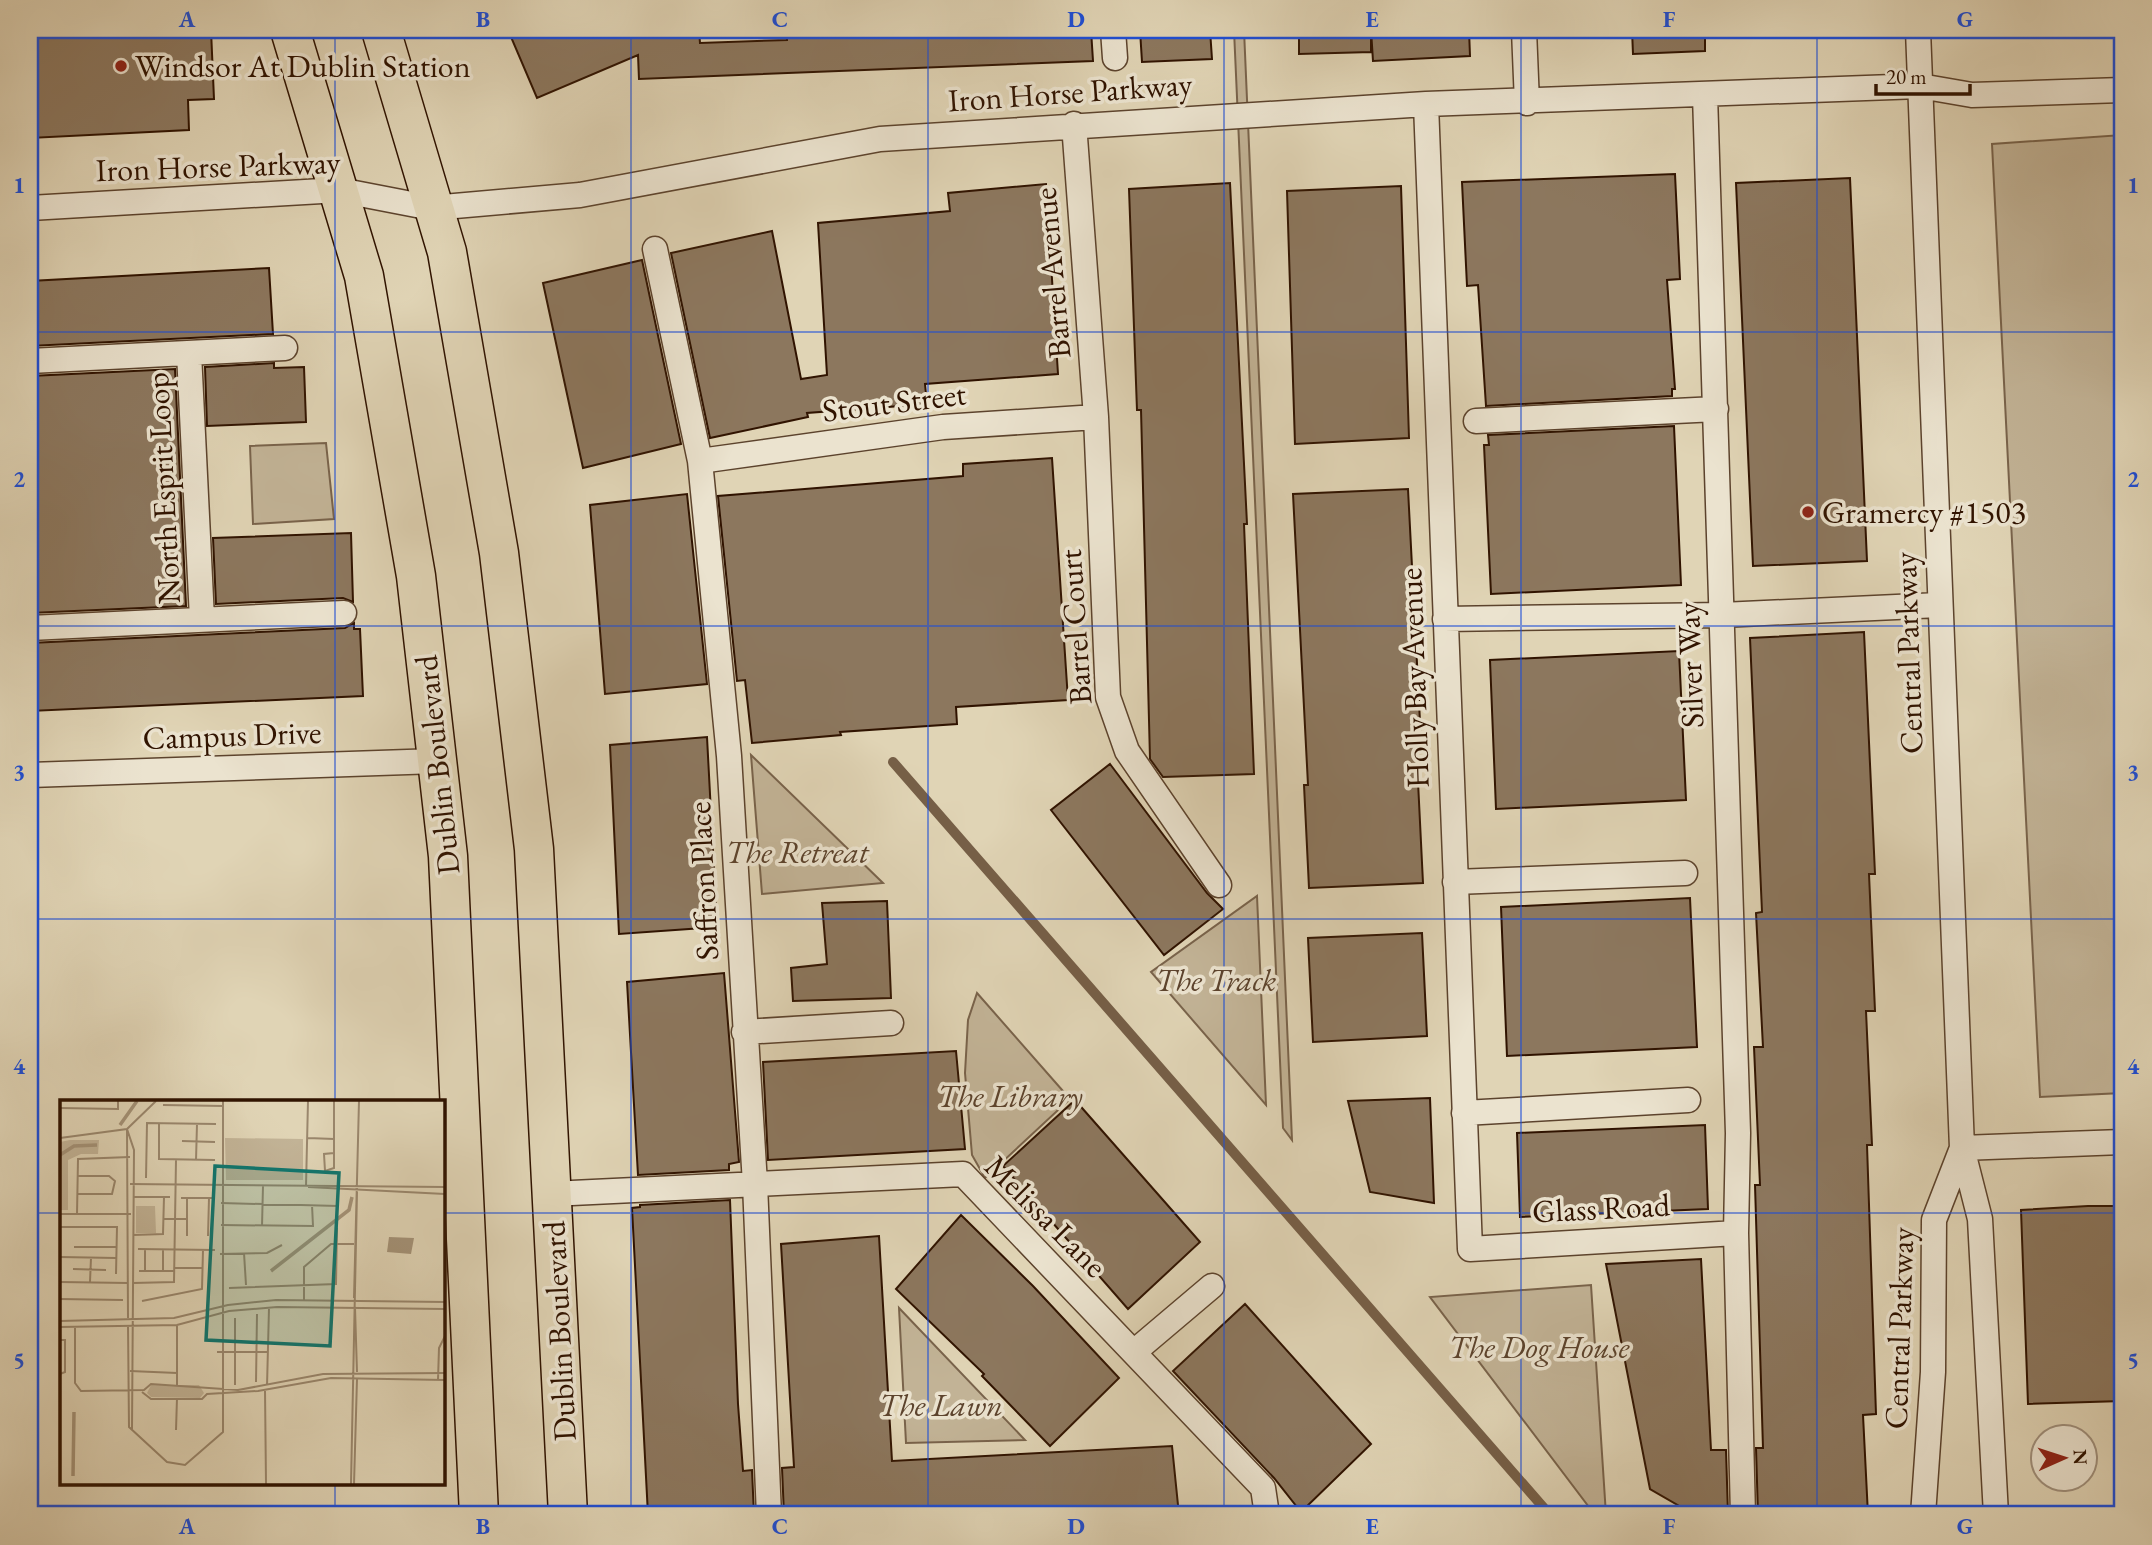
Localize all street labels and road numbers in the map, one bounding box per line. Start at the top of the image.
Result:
street label: Iron Horse Parkway [946,62,1195,121]
street label: Iron Horse Parkway [95,141,342,191]
street label: Barrel Avenue [1024,186,1080,360]
street label: North Esprit Loop [136,371,190,605]
street label: Stout Street [820,372,968,432]
street label: Barrel Court [1049,548,1101,706]
street label: Central Parkway [1883,550,1933,755]
street label: Holly Bay Avenue [1389,567,1439,789]
street label: Silver Way [1667,600,1713,729]
street label: Dublin Boulevard [404,652,469,877]
street label: Campus Drive [142,711,322,759]
street label: Saffron Place [678,801,728,961]
street label: Melissa Lane [976,1146,1116,1286]
street label: Glass Road [1531,1183,1672,1233]
street label: Dublin Boulevard [532,1219,586,1442]
street label: Central Parkway [1874,1225,1924,1430]

